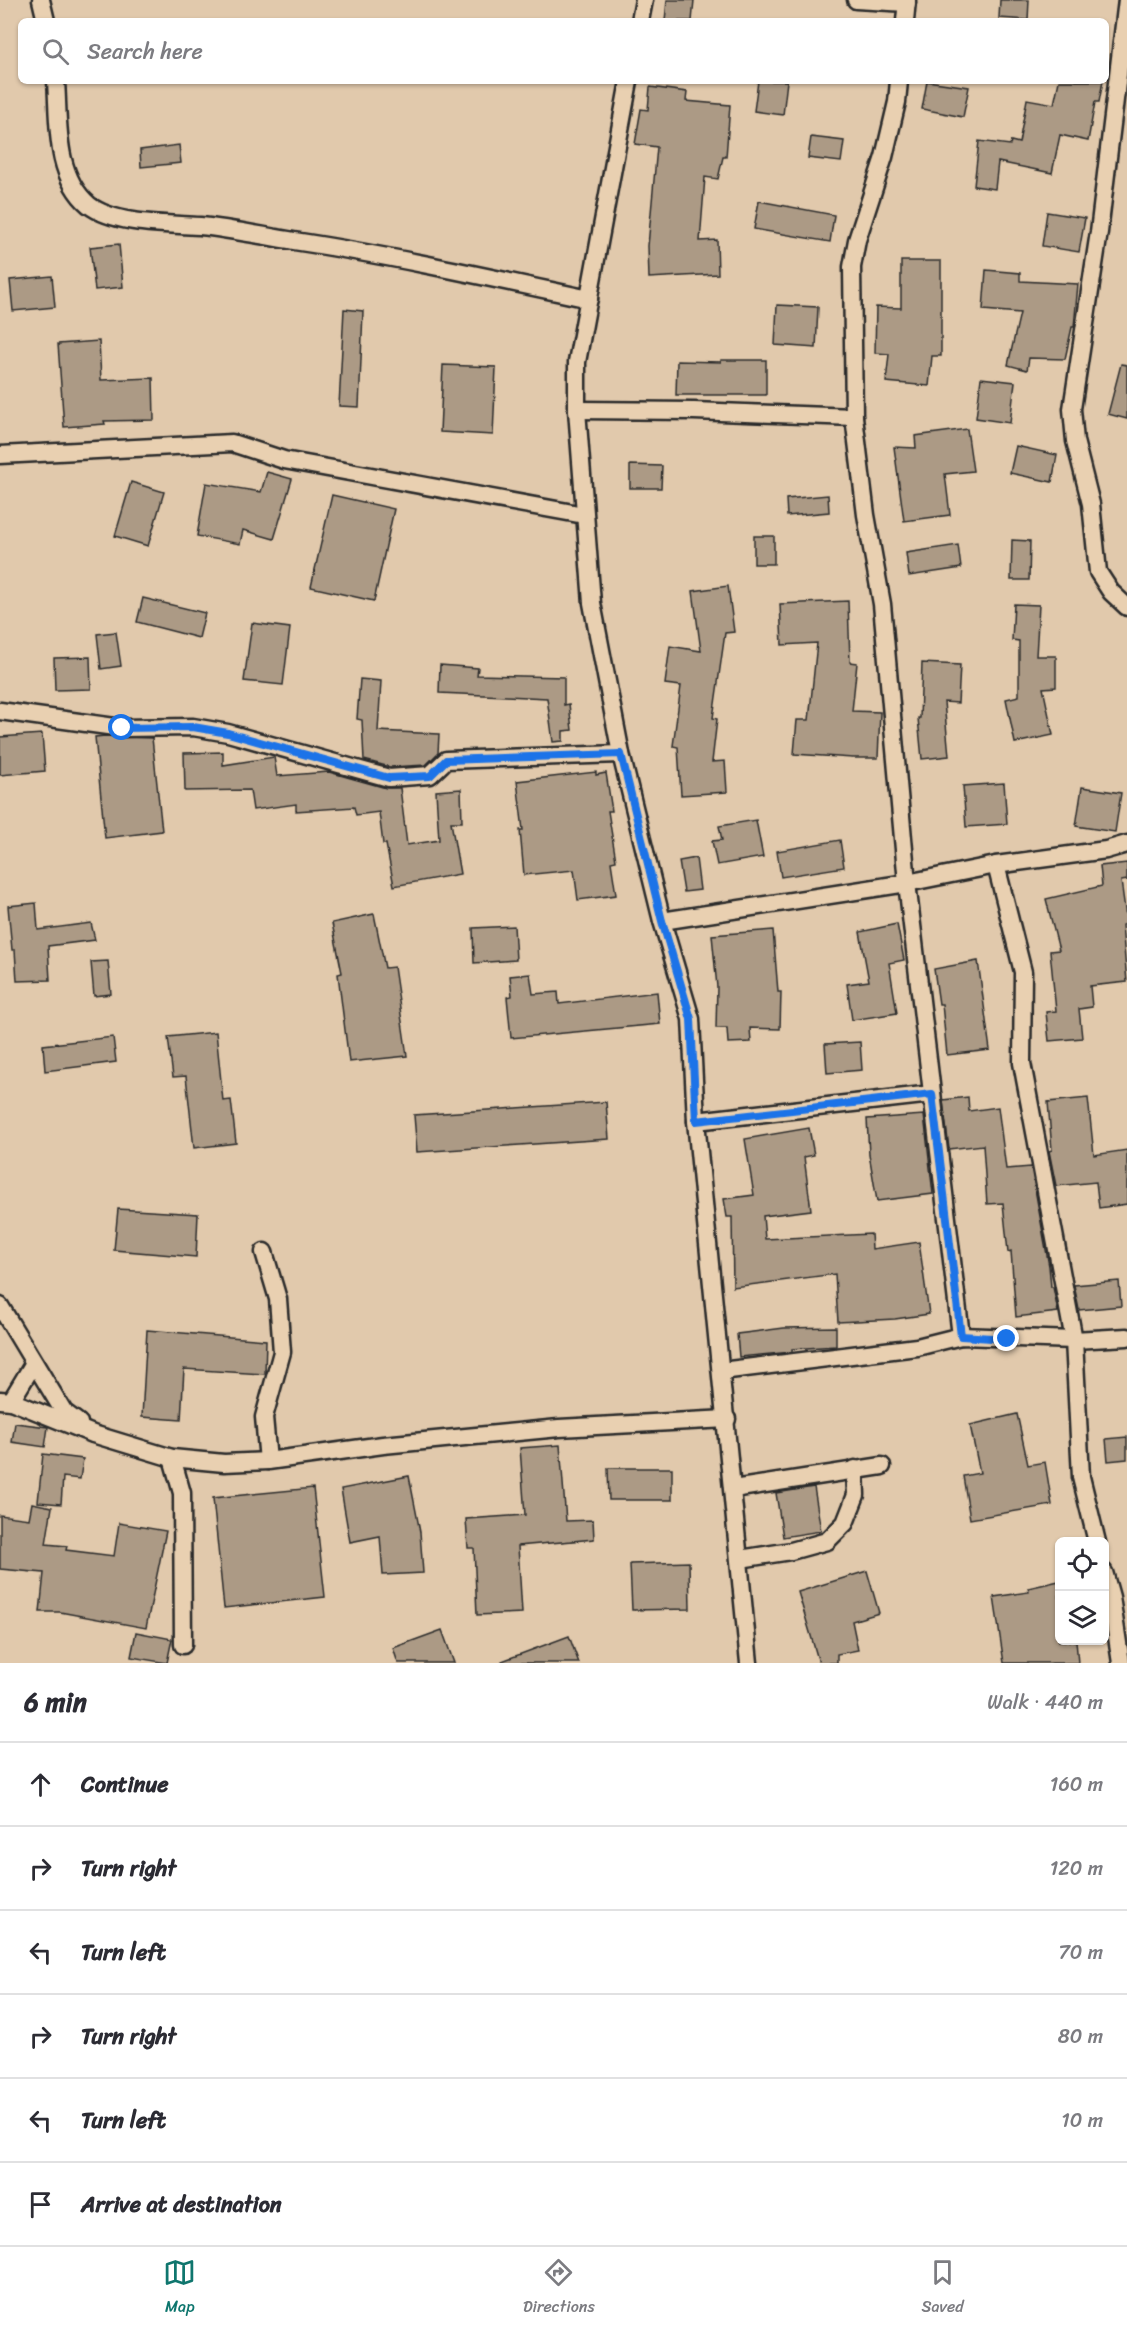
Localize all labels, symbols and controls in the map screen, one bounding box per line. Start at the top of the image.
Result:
search box [18,18,1109,84]
text: Search here [87,32,203,71]
icon: search [39,35,72,68]
route start [108,714,134,740]
route end [993,1325,1019,1351]
map controls [1055,1537,1109,1645]
button: locate [1055,1537,1109,1591]
button: layers [1055,1591,1109,1645]
text: 6 min [24,1679,87,1725]
text: Walk · 440 m [987,1685,1103,1720]
text: Continue [81,1765,169,1804]
text: 160 m [1050,1767,1103,1802]
icon: ahead [24,1768,57,1801]
text: Turn right [81,1849,176,1888]
text: 120 m [1050,1851,1103,1886]
icon: right [24,1852,57,1885]
text: Turn left [81,1933,166,1972]
text: 70 m [1058,1935,1103,1970]
icon: left [24,1936,57,1969]
text: Turn right [81,2017,176,2056]
text: 80 m [1058,2019,1103,2054]
icon: right [24,2020,57,2053]
text: Turn left [81,2101,166,2140]
text: 10 m [1061,2103,1103,2138]
icon: left [24,2104,57,2137]
text: Arrive at destination [81,2185,282,2224]
icon: arrive [24,2188,57,2221]
tab: Map [163,2256,196,2321]
tab: Directions [523,2256,595,2321]
tab: Saved [921,2256,964,2321]

